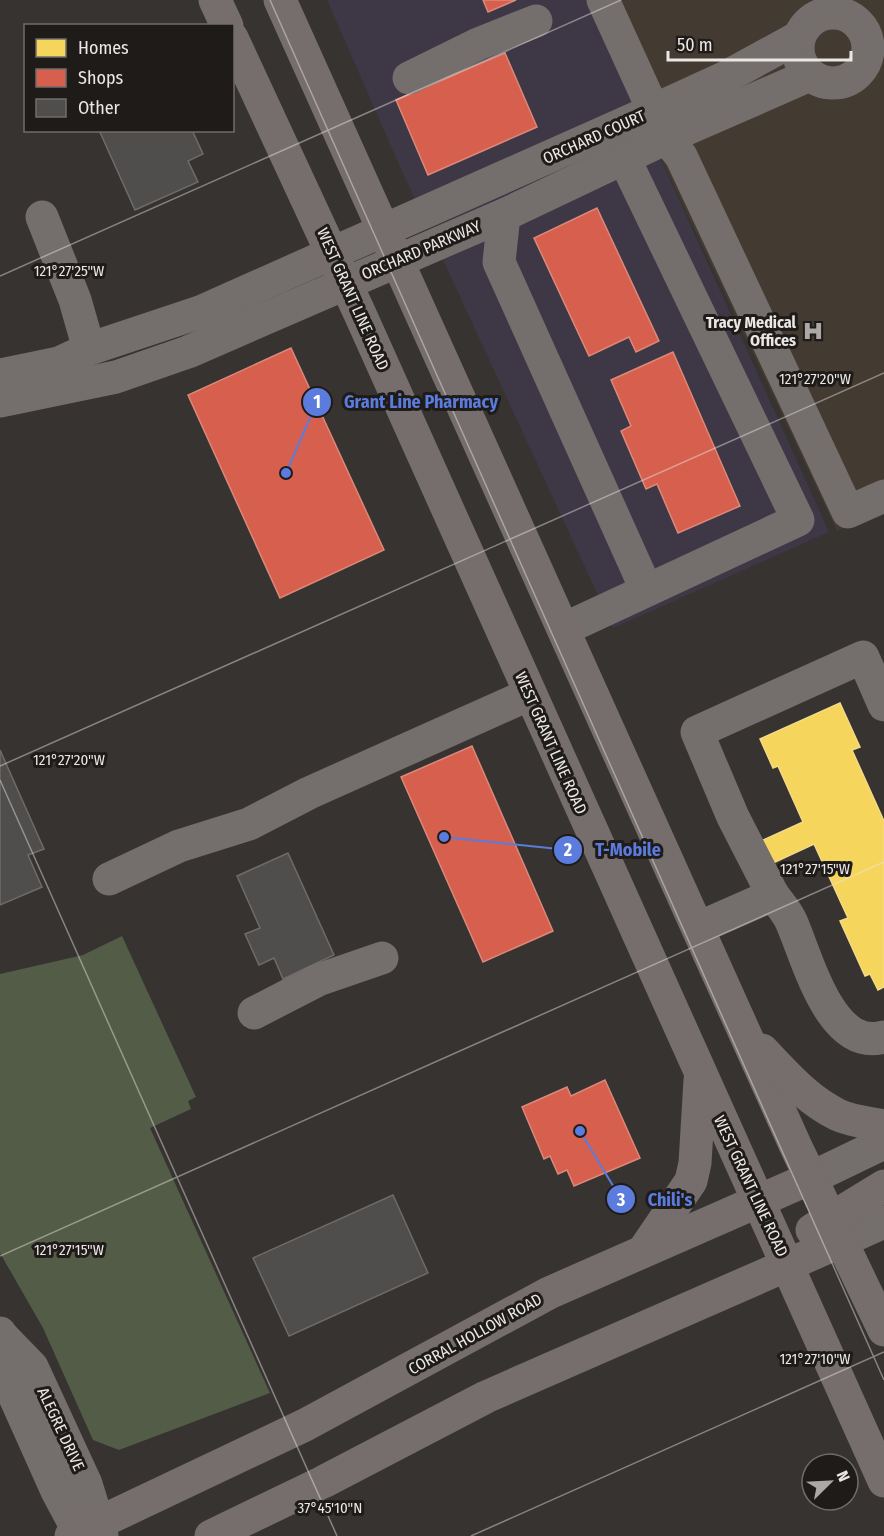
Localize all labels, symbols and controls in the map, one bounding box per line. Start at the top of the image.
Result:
legend [24,24,234,132]
scale bar [668,24,851,62]
text: 50 m [677,34,713,56]
text: Homes [78,37,129,59]
text: Shops [78,67,123,89]
text: Other [78,97,121,119]
street label: ORCHARD COURT [540,106,649,168]
street label: ORCHARD PARKWAY [359,216,483,284]
street label: WEST GRANT LINE ROAD [313,225,393,373]
text: 121°27'25"W [34,262,104,280]
place label: Tracy Medical Offices [706,313,797,350]
hospital icon: Tracy Medical Offices [801,319,825,343]
text: 121°27'20"W [779,370,851,388]
callout: Grant Line Pharmacy [302,384,510,420]
text: 1 [313,391,321,413]
text: Grant Line Pharmacy [344,391,498,413]
street label: WEST GRANT LINE ROAD [511,669,591,817]
text: 121°27'20"W [33,751,105,769]
callout: T-Mobile [553,832,673,868]
text: 2 [563,839,572,861]
text: T-Mobile [595,839,661,861]
text: 121°27'15"W [780,860,850,878]
street label: WEST GRANT LINE ROAD [710,1112,792,1260]
callout: Chili's [606,1181,705,1217]
text: 3 [616,1189,626,1211]
text: Chili's [648,1189,692,1211]
text: 121°27'15"W [34,1241,104,1259]
street label: CORRAL HOLLOW ROAD [405,1289,545,1379]
text: 121°27'10"W [779,1350,851,1368]
street label: ALEGRE DRIVE [33,1384,89,1474]
north arrow [800,1452,860,1512]
text: N [833,1468,854,1484]
text: 37°45'10"N [298,1499,362,1517]

